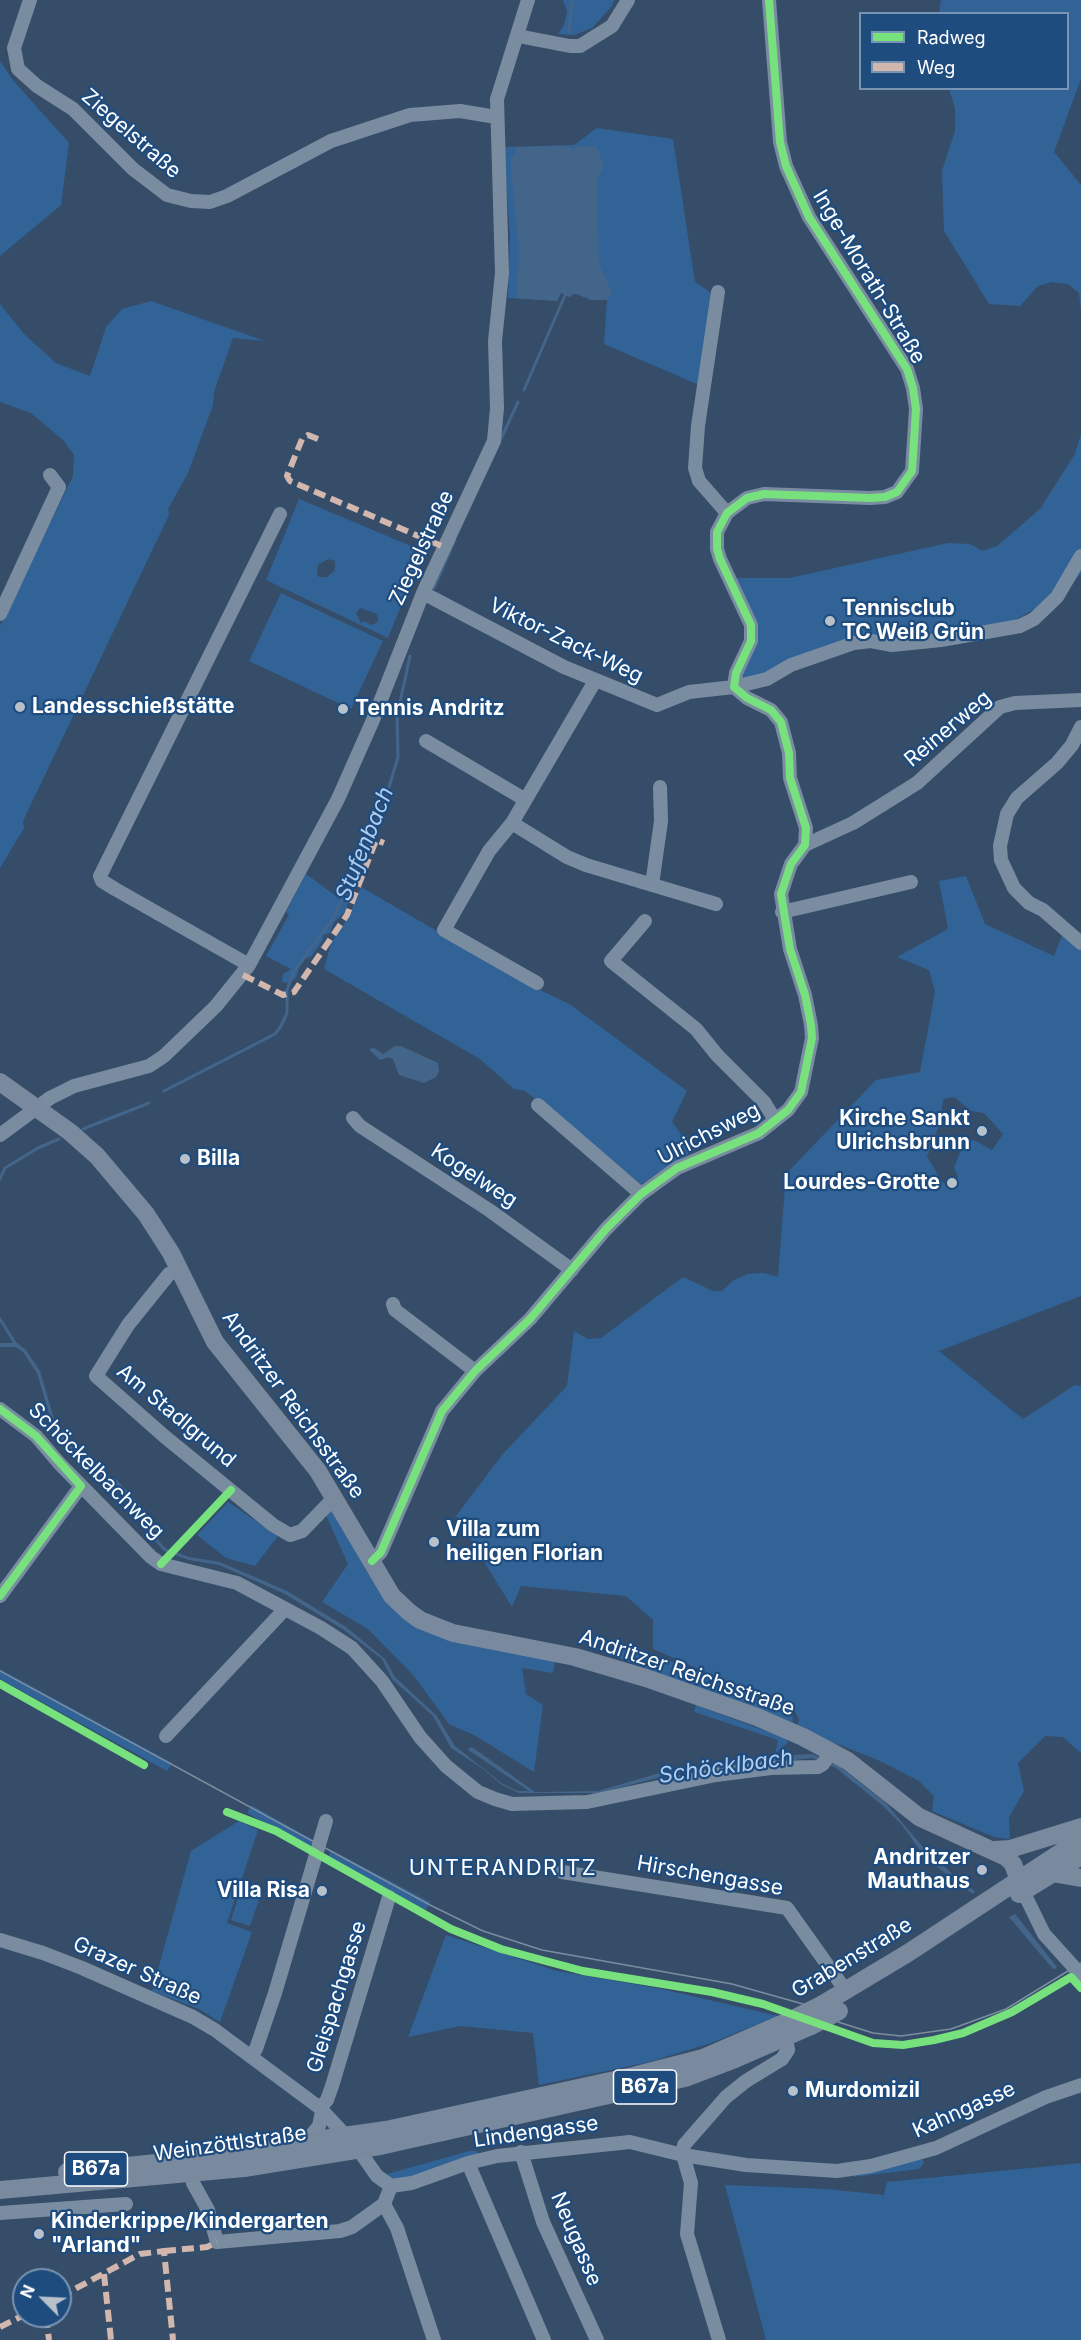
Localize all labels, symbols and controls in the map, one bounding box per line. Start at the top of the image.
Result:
legend [859,12,1069,90]
text: Radweg [917,27,986,48]
text: Weg [917,57,955,78]
street label: Ziegelstraße [76,84,186,184]
street label: Inge-Morath-Straße [807,186,931,368]
street label: Ziegelstraße [384,487,460,609]
street label: Viktor-Zack-Weg [485,593,647,689]
place label: Tennisclub TC Weiß Grün [842,596,984,646]
marker: Tennisclub TC Weiß Grün [823,614,837,628]
street label: Reinerweg [900,686,996,772]
place label: Landesschießstätte [32,694,235,720]
place label: Tennis Andritz [355,696,505,722]
marker: Landesschießstätte [13,700,27,714]
marker: Tennis Andritz [336,702,350,716]
water label: Stufenbach [330,783,400,905]
street label: Ulrichsweg [654,1097,764,1171]
place label: Kirche Sankt Ulrichsbrunn [836,1106,970,1156]
marker: Kirche Sankt Ulrichsbrunn [975,1124,989,1138]
street label: Kogelweg [426,1139,522,1213]
place label: Billa [197,1146,240,1172]
marker: Billa [178,1152,192,1166]
place label: Lourdes-Grotte [783,1170,940,1196]
marker: Lourdes-Grotte [945,1176,959,1190]
street label: Andritzer Reichsstraße [216,1306,370,1504]
street label: Am Stadlgrund [111,1359,241,1473]
street label: Schöckelbachweg [23,1398,169,1544]
place label: Villa zum heiligen Florian [446,1517,603,1567]
marker: Villa zum heiligen Florian [427,1535,441,1549]
street label: Andritzer Reichsstraße [576,1624,798,1722]
water label: Schöcklbach [657,1745,795,1789]
place label: Andritzer Mauthaus [867,1845,970,1895]
street label: Hirschengasse [635,1851,785,1901]
district label: UNTERANDRITZ [409,1855,597,1881]
marker: Andritzer Mauthaus [975,1863,989,1877]
place label: Villa Risa [217,1878,310,1904]
marker: Villa Risa [315,1884,329,1898]
street label: Grabenstraße [787,1912,917,2004]
street label: Gleispachgasse [302,1918,372,2076]
street label: Grazer Straße [69,1931,205,2011]
road number: B67a [614,2070,676,2104]
street label: Kahngasse [909,2076,1019,2144]
place label: Murdomizil [805,2078,920,2104]
marker: Murdomizil [786,2084,800,2098]
street label: Lindengasse [472,2111,600,2153]
street label: Weinzöttlstraße [152,2121,308,2167]
road number: B67a [64,2152,128,2186]
street label: Neugasse [545,2188,607,2290]
place label: Kinderkrippe/Kindergarten "Arland" [51,2209,329,2259]
marker: Kinderkrippe/Kindergarten "Arland" [32,2227,46,2241]
north arrow [12,2268,72,2328]
text: N [16,2282,39,2301]

